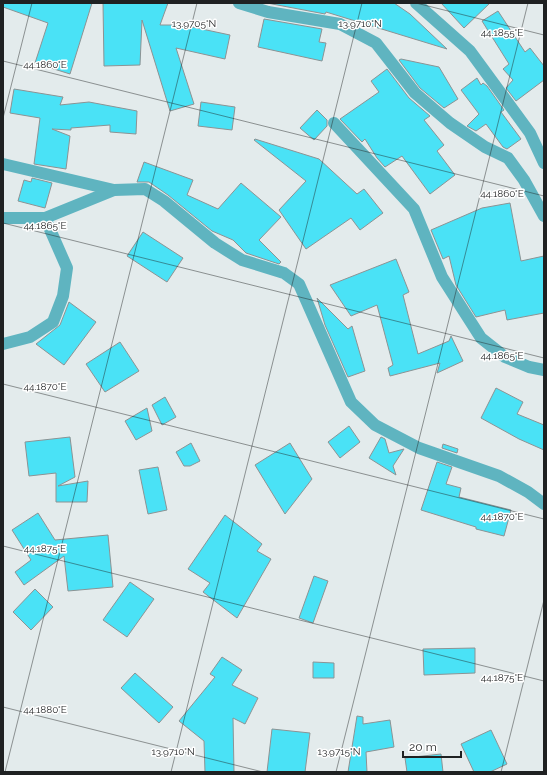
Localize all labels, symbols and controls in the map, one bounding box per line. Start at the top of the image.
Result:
text: 13.9705°N [172,18,216,29]
text: 13.9710°N [338,18,382,29]
text: 44.1855°E [481,27,523,38]
text: 44.1860°E [23,59,67,70]
text: 44.1860°E [480,188,524,199]
text: 44.1865°E [23,220,67,231]
text: 44.1865°E [480,350,524,361]
text: 44.1870°E [24,381,67,392]
text: 44.1870°E [481,511,524,522]
text: 44.1875°E [24,543,66,554]
text: 44.1875°E [481,672,523,683]
text: 44.1880°E [23,704,67,715]
scale bar [403,733,461,759]
text: 20 m [409,740,437,754]
text: 13.9710°N [151,746,195,757]
text: 13.9715°N [318,746,360,757]

